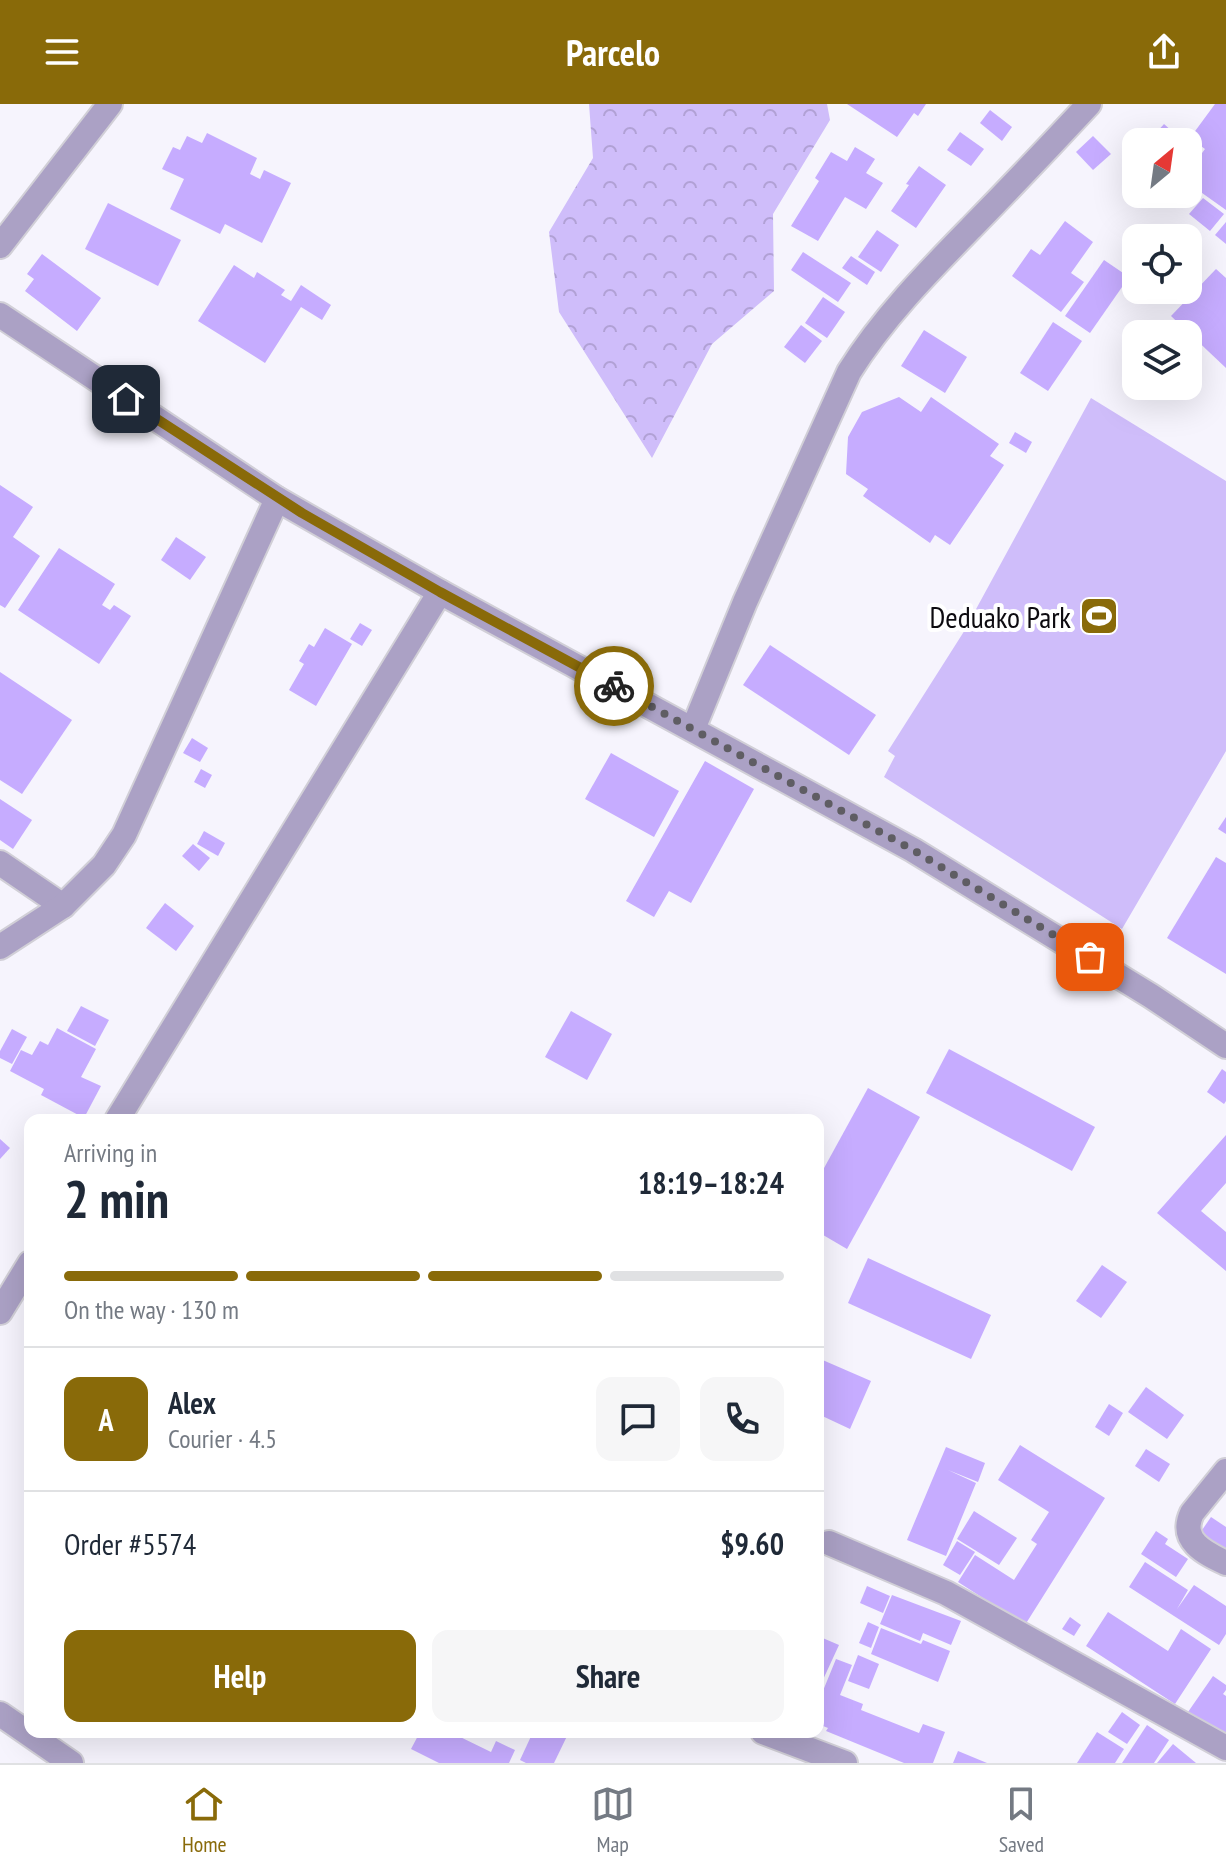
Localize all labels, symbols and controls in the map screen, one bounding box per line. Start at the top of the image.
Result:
text: Parcelo [566,29,660,76]
icon: menu [40,30,84,74]
icon: share [1142,30,1186,74]
north arrow [1122,128,1202,208]
map controls [1122,128,1202,400]
button: locate [1122,224,1202,304]
button: layers [1122,320,1202,400]
pin [92,365,160,433]
icon: home [104,377,148,421]
sports icon: Deduako Park [1078,595,1120,637]
place label: Deduako Park [930,597,1071,636]
courier [574,646,654,726]
icon: bike [592,664,636,708]
pin [1056,923,1124,991]
icon: bag [1068,935,1112,979]
text: Arriving in [64,1136,157,1169]
text: 18:19–18:24 [638,1163,784,1202]
text: 2 min [64,1165,169,1232]
text: On the way · 130 m [64,1293,239,1326]
button: chat [596,1377,680,1461]
button: phone [700,1377,784,1461]
text: Alex [168,1383,216,1422]
text: A [98,1400,114,1439]
text: Courier · 4.5 [168,1422,277,1455]
text: Order #5574 [64,1524,196,1563]
text: $9.60 [720,1524,784,1563]
button: Help [64,1630,416,1722]
button: Share [432,1630,784,1722]
tab: Home [182,1782,227,1858]
tab: Map [591,1782,635,1858]
tab: Saved [999,1782,1044,1858]

